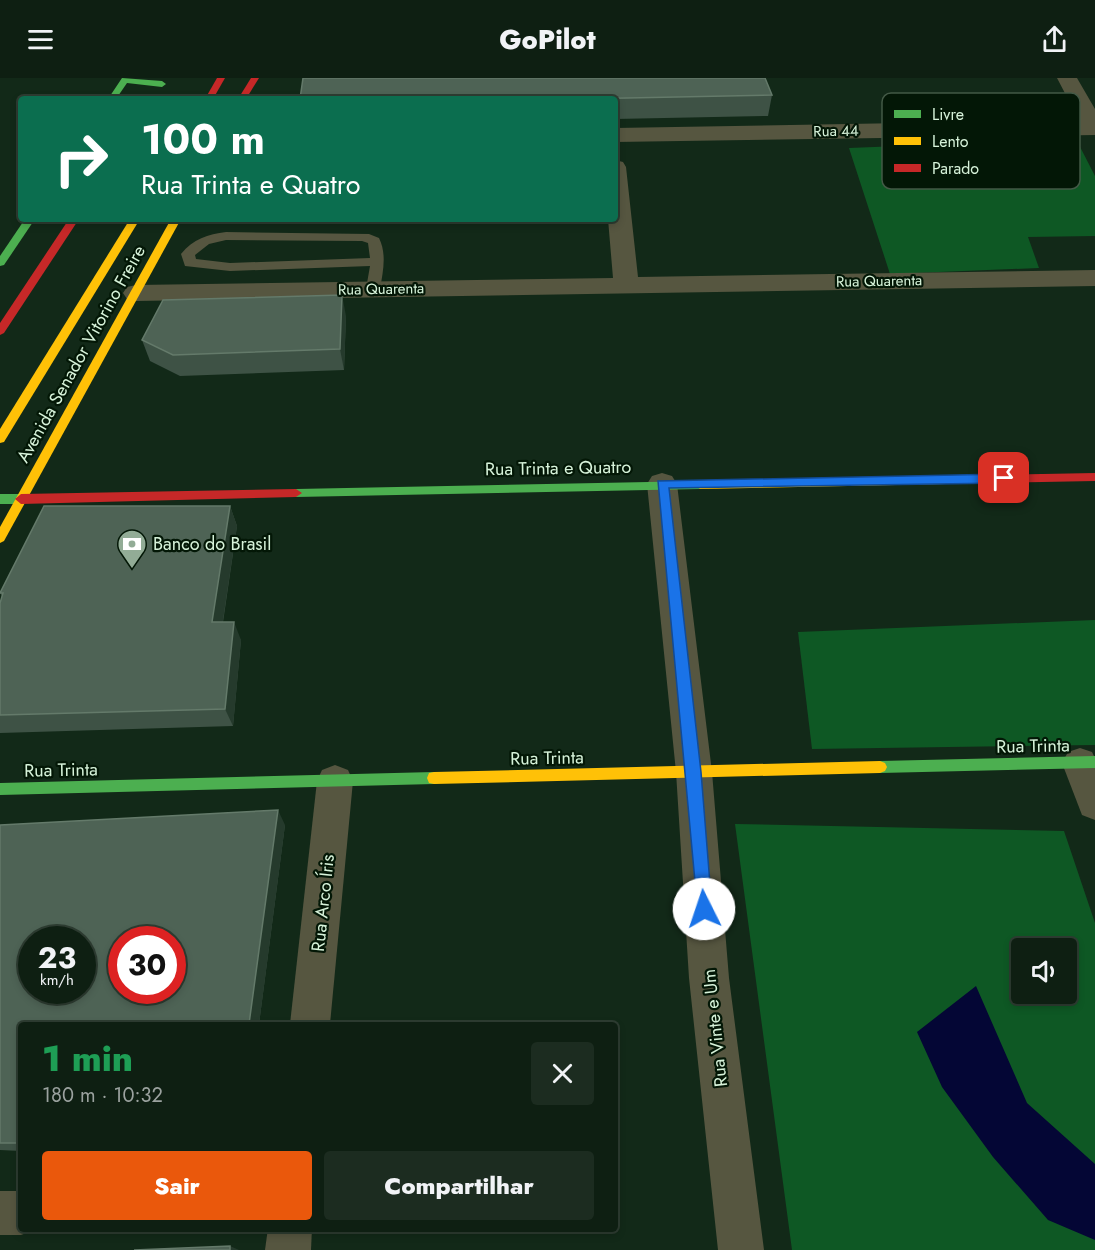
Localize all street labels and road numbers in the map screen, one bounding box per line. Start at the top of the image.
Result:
street label: Rua 44 [813,120,859,142]
street label: Avenida Senador Vitorino Freire [10,240,152,468]
street label: Rua Quarenta [836,269,922,293]
street label: Rua Quarenta [338,277,424,301]
street label: Rua Trinta e Quatro [485,454,632,482]
street label: Rua Trinta [996,732,1070,760]
street label: Rua Trinta [510,744,584,772]
street label: Rua Trinta [24,756,98,784]
street label: Rua Arco Íris [305,853,341,953]
street label: Rua Vinte e Um [696,968,734,1088]

